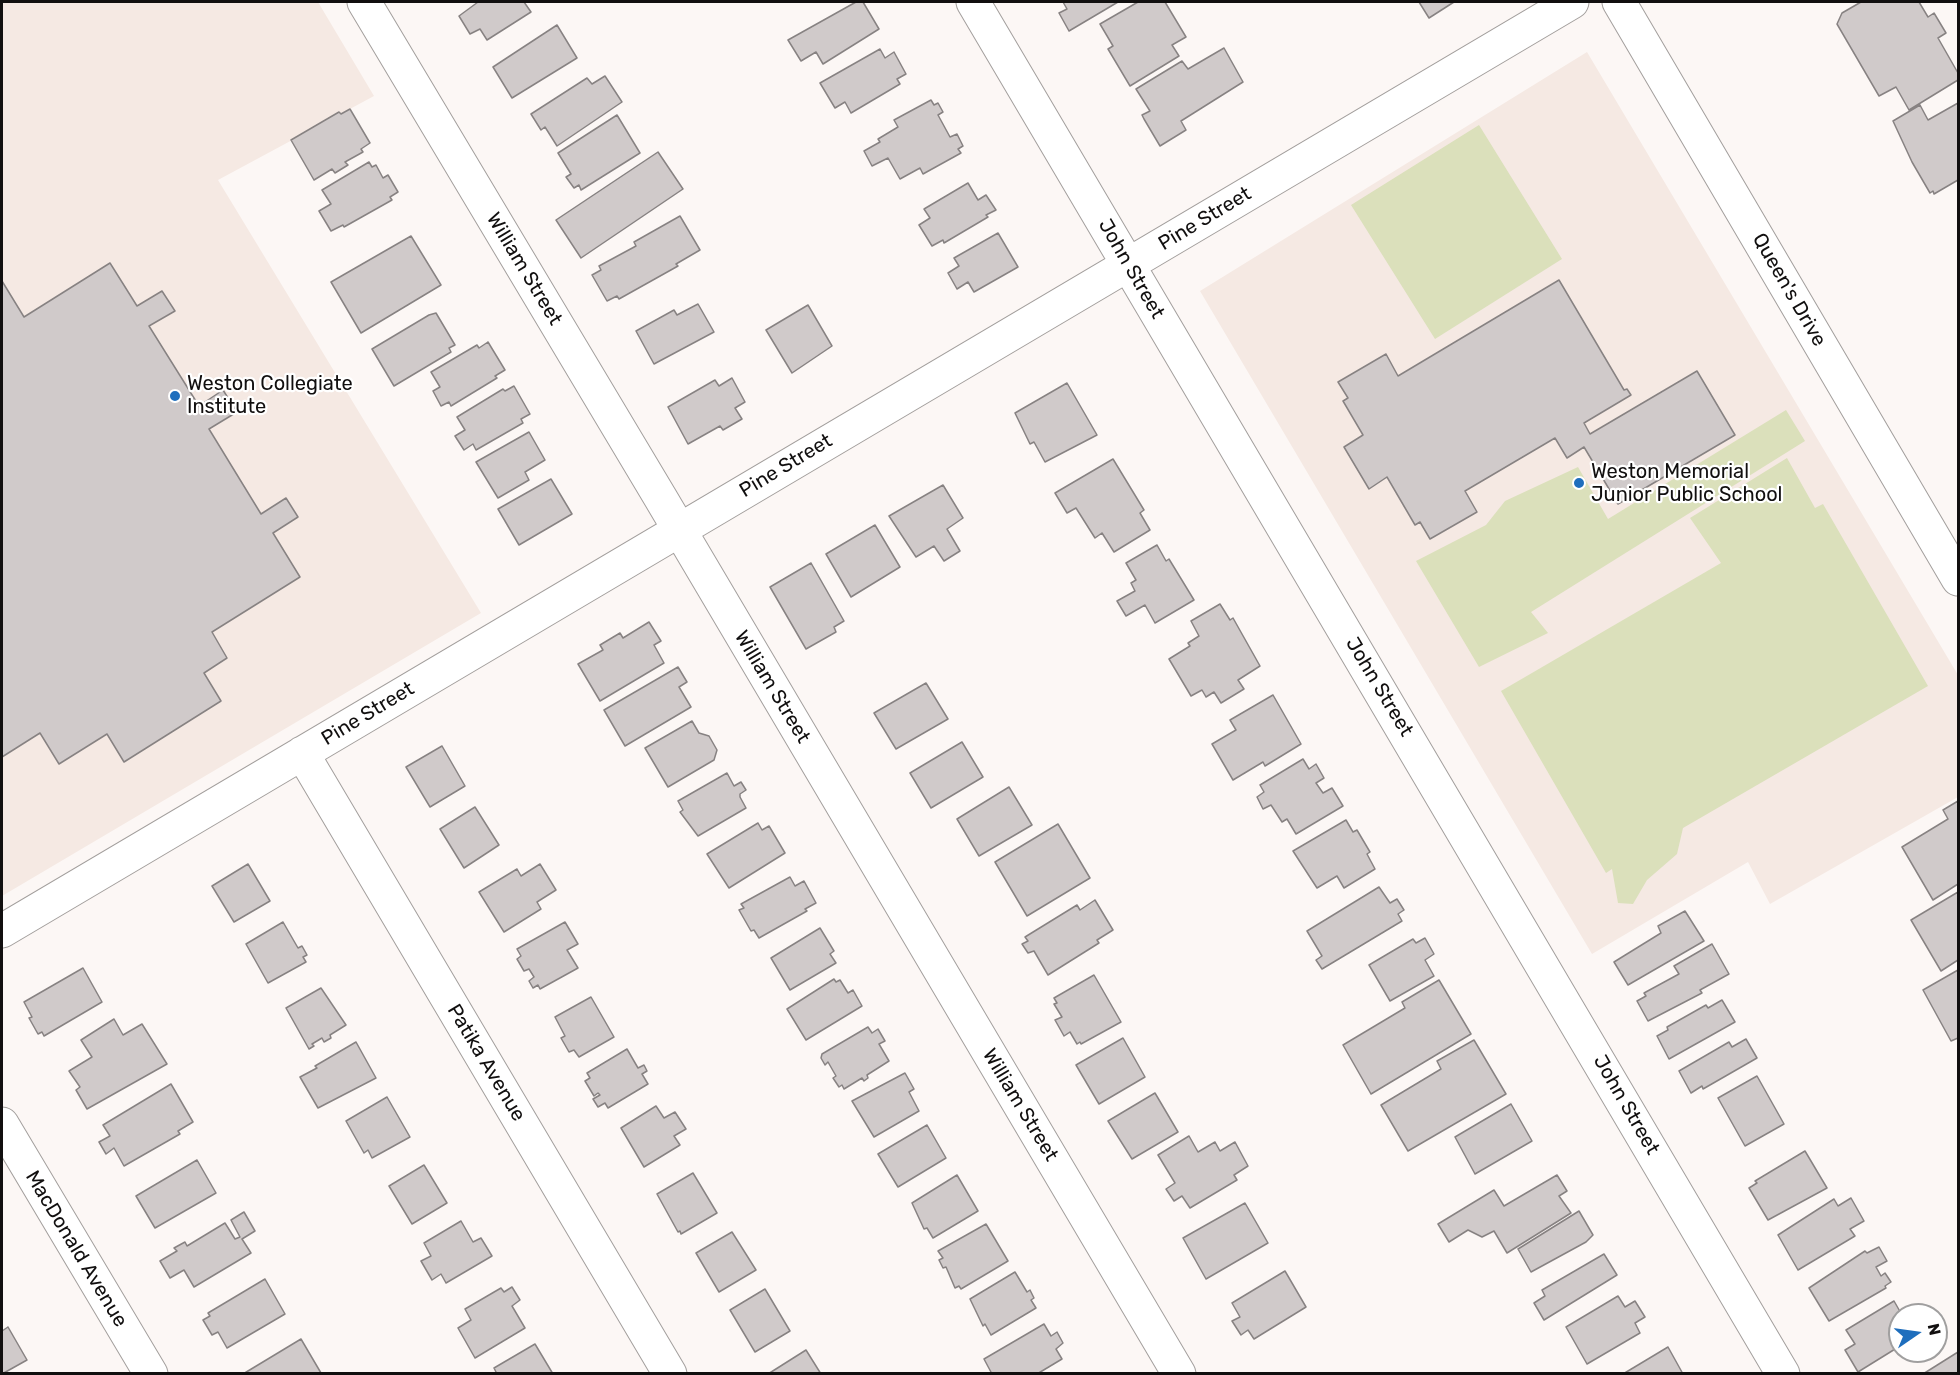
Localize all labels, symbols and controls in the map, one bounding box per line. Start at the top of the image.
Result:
street label: Pine Street [1154,182,1256,256]
street label: William Street [481,208,567,330]
street label: John Street [1093,215,1169,323]
street label: Queen's Drive [1747,229,1831,351]
place label: Weston Collegiate Institute [187,372,353,419]
marker: Weston Collegiate Institute [168,389,182,403]
street label: Pine Street [735,429,837,503]
place label: Weston Memorial Junior Public School [1591,460,1782,507]
marker: Weston Memorial Junior Public School [1572,476,1586,490]
street label: William Street [729,626,815,748]
street label: John Street [1340,633,1418,741]
street label: Pine Street [317,677,419,751]
street label: Patika Avenue [442,1000,530,1126]
street label: William Street [977,1044,1063,1166]
street label: John Street [1588,1051,1664,1159]
street label: MacDonald Avenue [20,1166,132,1332]
north arrow [1888,1303,1948,1363]
text: N [1924,1322,1945,1337]

